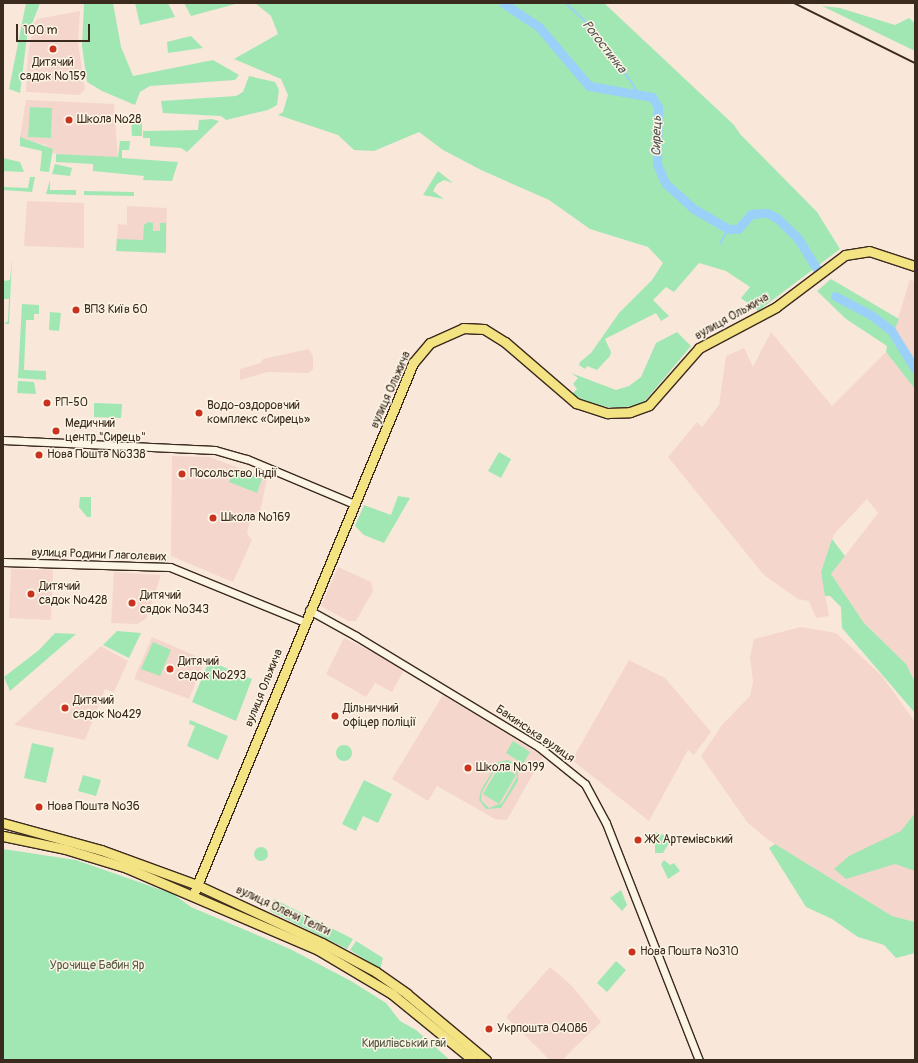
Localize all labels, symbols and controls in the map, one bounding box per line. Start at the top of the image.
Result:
scale bar [18,16,92,42]
water label: Рогостинка [579,17,629,77]
text: 100 m [23,23,57,38]
marker: Дитячий садок №159 [48,44,58,54]
place label: Дитячий садок №159 [20,56,86,84]
place label: Школа №28 [77,113,141,127]
marker: Школа №28 [64,115,74,125]
water label: Сирець [649,116,665,156]
street label: вулиця Ольжича [692,291,772,343]
place label: ВПЗ Київ 60 [84,303,148,317]
marker: ВПЗ Київ 60 [71,305,81,315]
street label: вулиця Ольжича [368,349,414,431]
place label: РП-50 [55,396,88,410]
marker: РП-50 [42,398,52,408]
place label: Водо-оздоровчий комплекс «Сирець» [207,399,310,427]
marker: Водо-оздоровчий комплекс «Сирець» [194,408,204,418]
place label: Медичний центр "Сирець" [65,417,146,445]
marker: Медичний центр "Сирець" [50,425,62,437]
place label: Нова Пошта №338 [47,448,145,462]
marker: Нова Пошта №338 [34,450,44,460]
place label: Посольство Індії [190,467,278,481]
marker: Посольство Індії [177,469,187,479]
place label: Школа №169 [221,511,290,525]
marker: Школа №169 [208,513,218,523]
street label: вулиця Родини Глаголєвих [31,545,167,565]
place label: Дитячий садок №428 [39,580,107,608]
marker: Дитячий садок №428 [26,589,36,599]
place label: Дитячий садок №343 [140,589,209,617]
marker: Дитячий садок №343 [127,598,137,608]
street label: вулиця Ольжича [242,647,286,729]
place label: Дитячий садок №293 [178,655,246,683]
marker: Дитячий садок №293 [165,664,175,674]
place label: Дитячий садок №429 [73,694,142,722]
place label: Дільничний офіцер поліції [343,702,416,730]
street label: Бакинська вулиця [493,702,577,766]
marker: Дитячий садок №429 [60,703,70,713]
marker: Дільничний офіцер поліції [330,711,340,721]
place label: Школа №199 [476,761,545,775]
marker: Школа №199 [463,763,473,773]
place label: Нова Пошта №36 [47,800,140,814]
marker: Нова Пошта №36 [34,802,44,812]
place label: ЖК Артемівський [646,833,733,847]
marker: ЖК Артемівський [633,835,643,845]
street label: вулиця Олени Теліги [233,883,333,939]
place label: Нова Пошта №310 [640,945,739,959]
marker: Нова Пошта №310 [627,947,637,957]
park label: Урочище Бабин Яр [50,959,144,973]
place label: Укрпошта 04086 [497,1022,588,1036]
marker: Укрпошта 04086 [484,1024,494,1034]
park label: Кирилівський гай [362,1037,446,1051]

